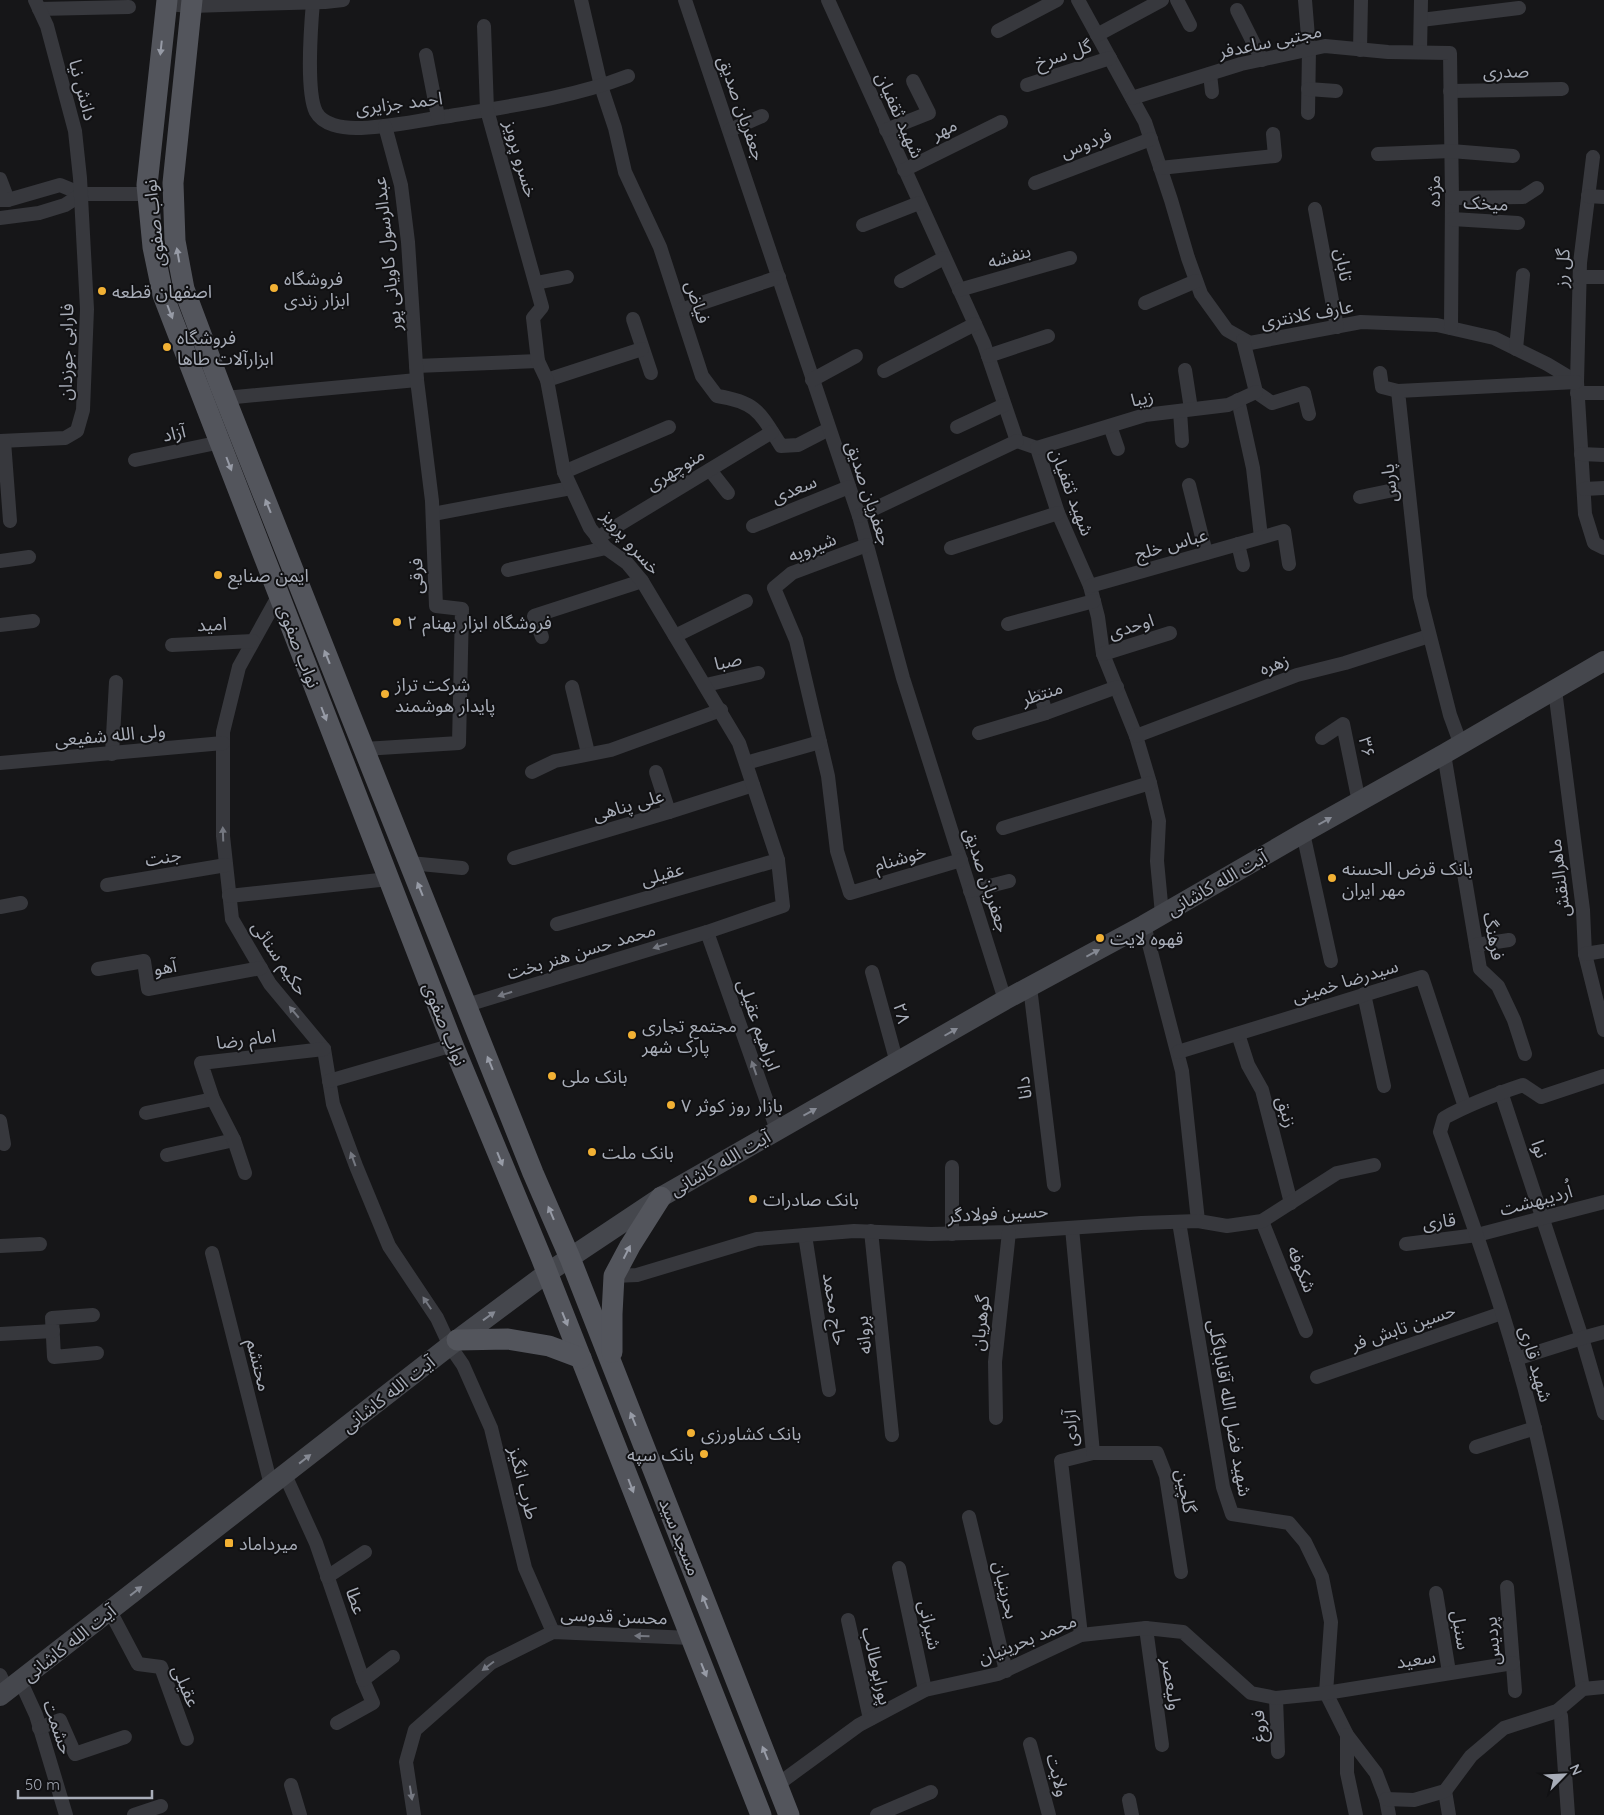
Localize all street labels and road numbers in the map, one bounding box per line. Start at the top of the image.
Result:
street label: مجتبی ساعدفر [1215,19,1324,63]
street label: گل سرخ [1032,34,1095,76]
street label: جعفریان صدیق [713,53,771,163]
street label: دانش نیا [64,57,102,123]
street label: صدری [1483,59,1529,83]
street label: شهید ثقفیان [871,68,929,162]
street label: احمد جزایری [354,86,444,120]
street label: مهر [927,113,961,145]
street label: خسرو پرویز [499,117,543,200]
street label: فردوس [1057,123,1115,163]
street label: مژده [1422,175,1445,207]
street label: عبدالرسول کاویانی پور [367,176,407,333]
street label: نواب صفوی [138,178,170,268]
street label: میخک [1463,190,1509,216]
street label: بنفشه [985,239,1033,273]
street label: تابان [1330,247,1358,283]
street label: گل رز [1549,247,1575,289]
street label: فیاض [680,278,716,326]
street label: عارف کلانتری [1259,295,1355,333]
street label: فارابی جوزدان [54,303,78,401]
street label: زیبا [1128,384,1156,412]
street label: آزاد [160,419,188,447]
street label: جعفریان صدیق [841,438,897,548]
street label: منوچهری [641,442,709,496]
street label: شهید ثقفیان [1045,445,1099,539]
street label: پارس [1376,463,1403,503]
street label: سعدی [768,470,820,508]
street label: خسرو پرویز [596,504,666,579]
street label: عباس خلج [1132,523,1211,567]
street label: شیرویه [784,527,840,567]
street label: فرقی [404,558,428,594]
street label: نواب صفوی [273,601,325,691]
street label: اوحدی [1106,608,1156,644]
street label: امید [196,612,228,636]
street label: صبا [712,647,744,675]
street label: زهره [1256,648,1292,680]
street label: منتظر [1017,676,1066,711]
street label: ولی الله شفیعی [54,719,166,751]
street label: ۳۶ [1354,735,1380,759]
street label: علی پناهی [590,784,666,826]
street label: جعفریان صدیق [959,825,1015,935]
street label: ماهرالنقش [1543,838,1575,918]
street label: خوشنام [871,840,930,879]
street label: جنت [143,843,183,871]
street label: آیت الله کاشانی [1163,845,1272,921]
street label: عقیلی [638,857,686,891]
street label: فرهنگ [1478,910,1510,962]
street label: حکیم سنائی [245,916,313,1001]
street label: محمد حسن هنر بخت [504,917,658,985]
street label: آهو [152,954,179,980]
street label: سیدرضا خمینی [1289,954,1401,1008]
street label: ابراهیم عقیلی [731,976,785,1075]
street label: نواب صفوی [418,979,472,1069]
street label: ۲۸ [888,1000,916,1026]
street label: امام رضا [215,1024,278,1057]
street label: دانا [1011,1075,1037,1101]
street label: زنبق [1272,1094,1302,1130]
street label: آیت الله کاشانی [666,1125,775,1201]
street label: نوا [1526,1137,1554,1161]
street label: اُردیبهشت [1497,1178,1575,1221]
street label: حسین فولادگر [946,1199,1049,1227]
street label: قاری [1421,1208,1457,1234]
street label: شکوفه [1282,1242,1322,1296]
street label: حاج محمد [816,1271,852,1347]
street label: گوهریان [966,1293,994,1352]
street label: حسین تابش فر [1347,1298,1458,1356]
street label: پروانه [850,1315,877,1355]
street label: شهید فضل الله آقاباباگلی [1203,1318,1257,1498]
street label: شهید قاری [1514,1323,1558,1405]
street label: محتشم [239,1336,277,1394]
street label: آیت الله کاشانی [337,1350,440,1438]
street label: آزادی [1058,1408,1082,1447]
street label: طرب انگیز [504,1443,544,1522]
street label: گلچین [1170,1467,1202,1515]
street label: مسجد سید [654,1495,706,1579]
street label: بحرینیان [988,1559,1024,1621]
street label: عطا [341,1584,371,1618]
street label: شیرانی [914,1598,946,1652]
street label: آیت الله کاشانی [18,1599,121,1687]
street label: محسن قدوسی [560,1603,668,1629]
street label: محمد بحرینیان [974,1609,1080,1669]
street label: سنبل [1447,1609,1475,1651]
street label: پردیس [1478,1616,1506,1666]
street label: پورابوطالب [857,1625,897,1707]
street label: سعید [1395,1645,1437,1673]
street label: ولیعصر [1157,1655,1187,1712]
street label: عقیلی [167,1662,205,1710]
street label: حشمت [38,1697,78,1757]
street label: فروغ [1246,1709,1273,1743]
street label: ولایت [1041,1751,1075,1799]

